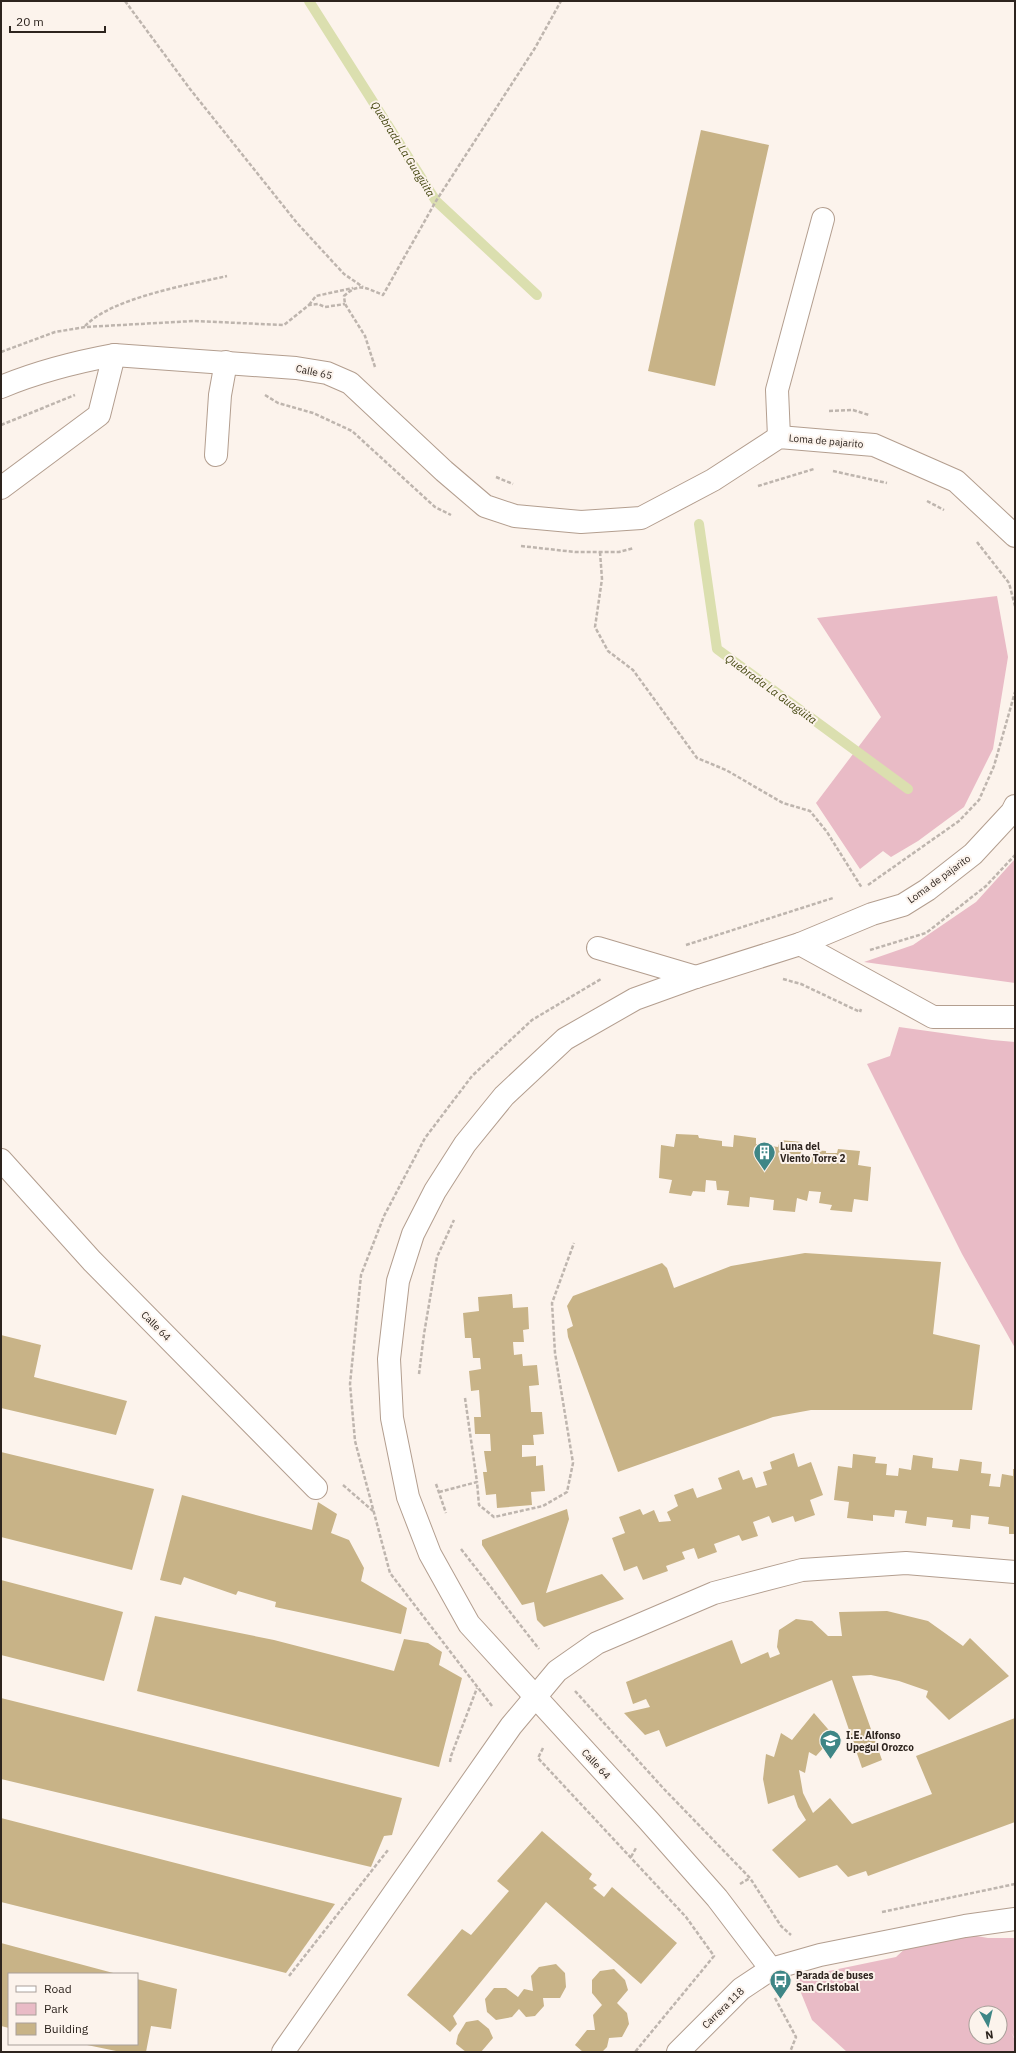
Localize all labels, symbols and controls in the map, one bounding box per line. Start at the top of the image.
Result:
scale bar [10,8,105,34]
text: 20 m [16,14,44,29]
water label: Quebrada La Guagüita [368,99,438,199]
street label: Calle 65 [295,362,333,382]
street label: Loma de pajarito [788,431,864,451]
water label: Quebrada La Guagüita [722,651,820,727]
street label: Loma de pajarito [905,852,973,906]
building icon: Luna del Viento Torre 2 [752,1139,778,1172]
place label: Luna del Viento Torre 2 [780,1140,846,1165]
street label: Calle 64 [138,1308,174,1344]
school or university icon: I.E. Alfonso Upegui Orozco [818,1728,844,1761]
place label: I.E. Alfonso Upegui Orozco [846,1729,914,1754]
street label: Calle 64 [579,1746,613,1782]
bus stop icon: Parada de buses San Cristobal [767,1968,793,2001]
place label: Parada de buses San Cristobal [796,1969,874,1994]
legend [8,1973,138,2045]
text: Road [44,1981,72,1996]
street label: Carrera 118 [699,1985,747,2031]
text: Park [44,2001,69,2016]
north arrow [968,2005,1008,2045]
text: Building [44,2021,89,2036]
text: N [984,2027,994,2042]

